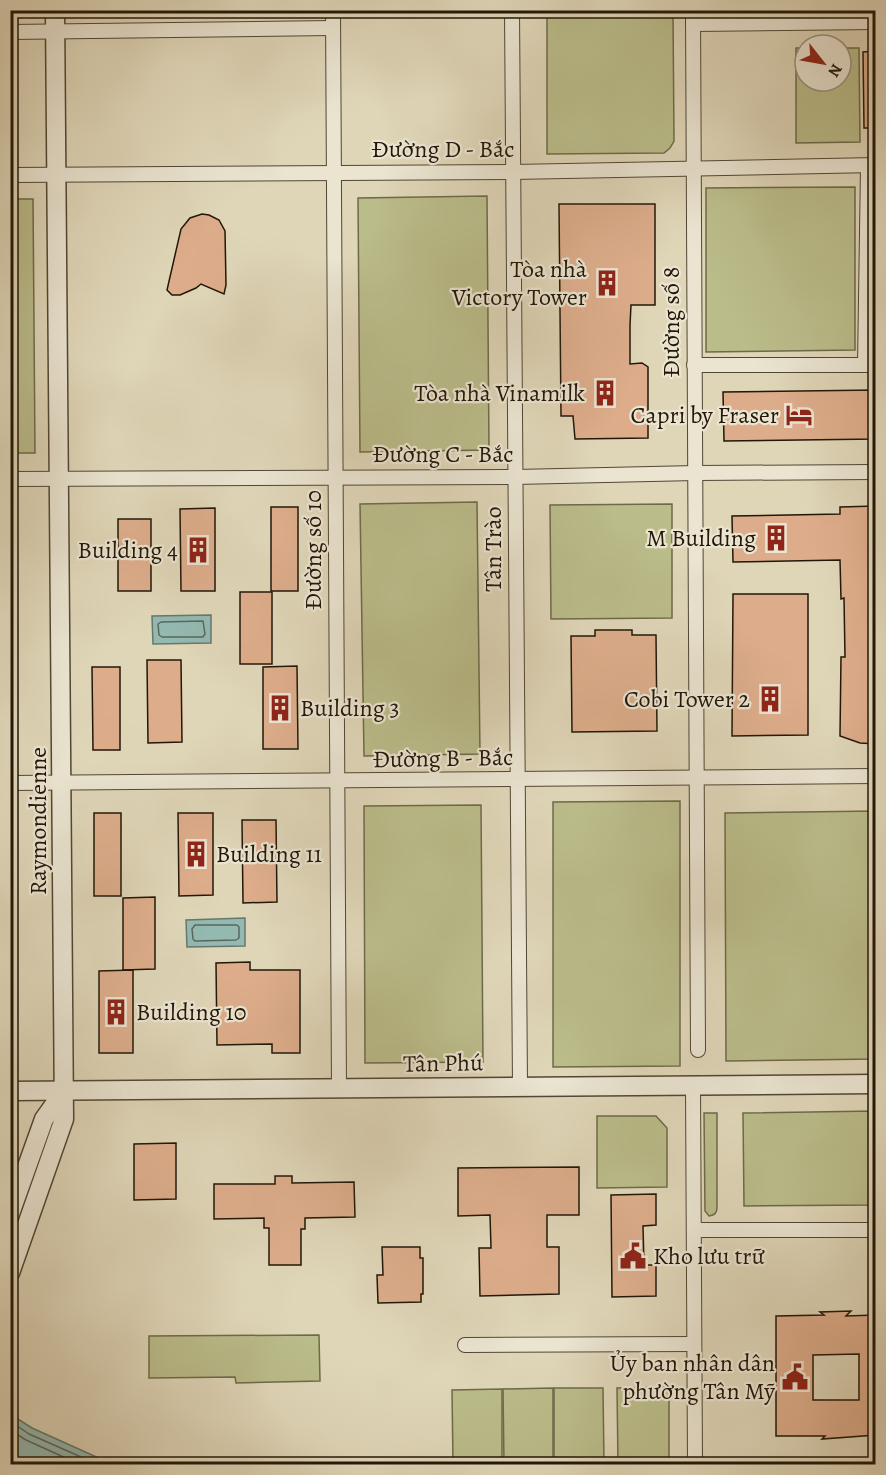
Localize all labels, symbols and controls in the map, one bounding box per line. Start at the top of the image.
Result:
north arrow [793,33,853,93]
text: N [822,60,847,81]
street label: Đường D - Bắc [372,133,514,165]
place label: Tòa nhà Victory Tower [451,253,588,313]
street label: Đường số 8 [655,267,687,377]
building icon: Tòa nhà Victory Tower [592,268,622,298]
place label: Tòa nhà Vinamilk [414,377,585,409]
building icon: Tòa nhà Vinamilk [590,378,620,408]
place label: Capri by Fraser [631,399,779,431]
hotel icon: Capri by Fraser [784,400,814,430]
street label: Đường C - Bắc [372,438,514,470]
street label: Đường số 10 [297,490,329,610]
street label: Tân Trào [477,506,509,592]
place label: M Building [646,522,756,554]
building icon: M Building [761,523,791,553]
place label: Building 4 [78,534,178,566]
building icon: Building 4 [183,535,213,565]
place label: Cobi Tower 2 [624,683,750,715]
building icon: Cobi Tower 2 [755,684,785,714]
place label: Building 3 [300,692,400,724]
building icon: Building 3 [265,693,295,723]
street label: Đường B - Bắc [373,741,513,775]
street label: Raymondienne [22,747,54,895]
place label: Building 11 [216,838,322,870]
building icon: Building 11 [181,839,211,869]
place label: Building 10 [136,996,247,1028]
building icon: Building 10 [101,997,131,1027]
street label: Tân Phú [403,1046,483,1080]
place label: Kho lưu trữ [653,1240,766,1272]
public building icon: Kho lưu trữ [618,1241,648,1271]
place label: Ủy ban nhân dân phường Tân Mỹ [610,1347,775,1407]
public building icon: Ủy ban nhân dân phường Tân Mỹ [780,1362,810,1392]

